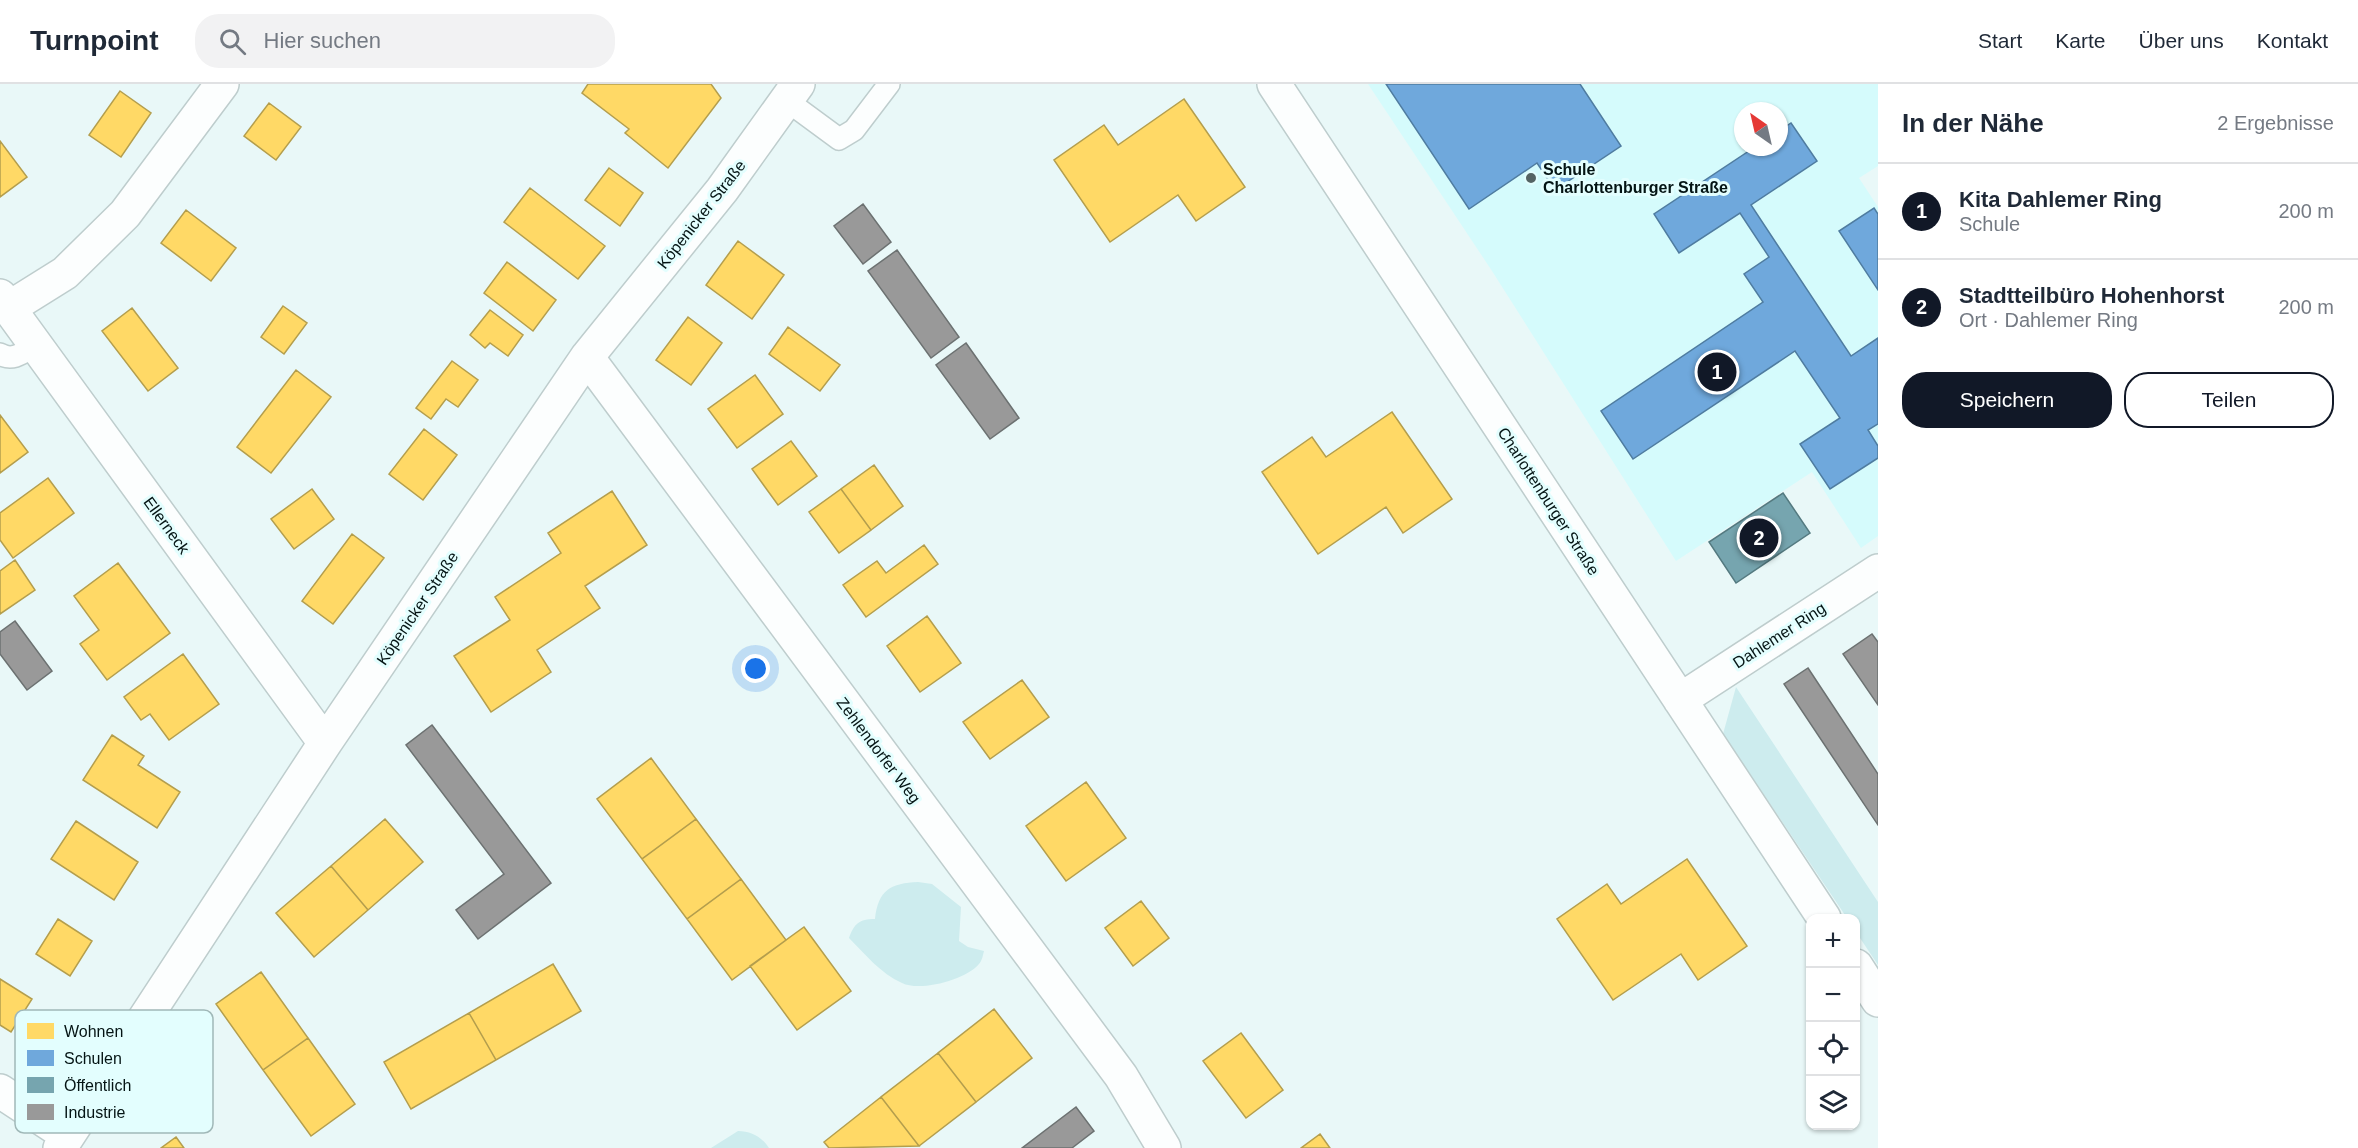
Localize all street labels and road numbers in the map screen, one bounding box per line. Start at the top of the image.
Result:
street label: Köpenicker Straße [654,157,749,272]
street label: Charlottenburger Straße [1494,424,1603,578]
street label: Ellerneck [140,494,193,558]
street label: Köpenicker Straße [373,549,462,668]
street label: Dahlemer Ring [1730,599,1829,672]
street label: Zehlendorfer Weg [833,694,924,806]

